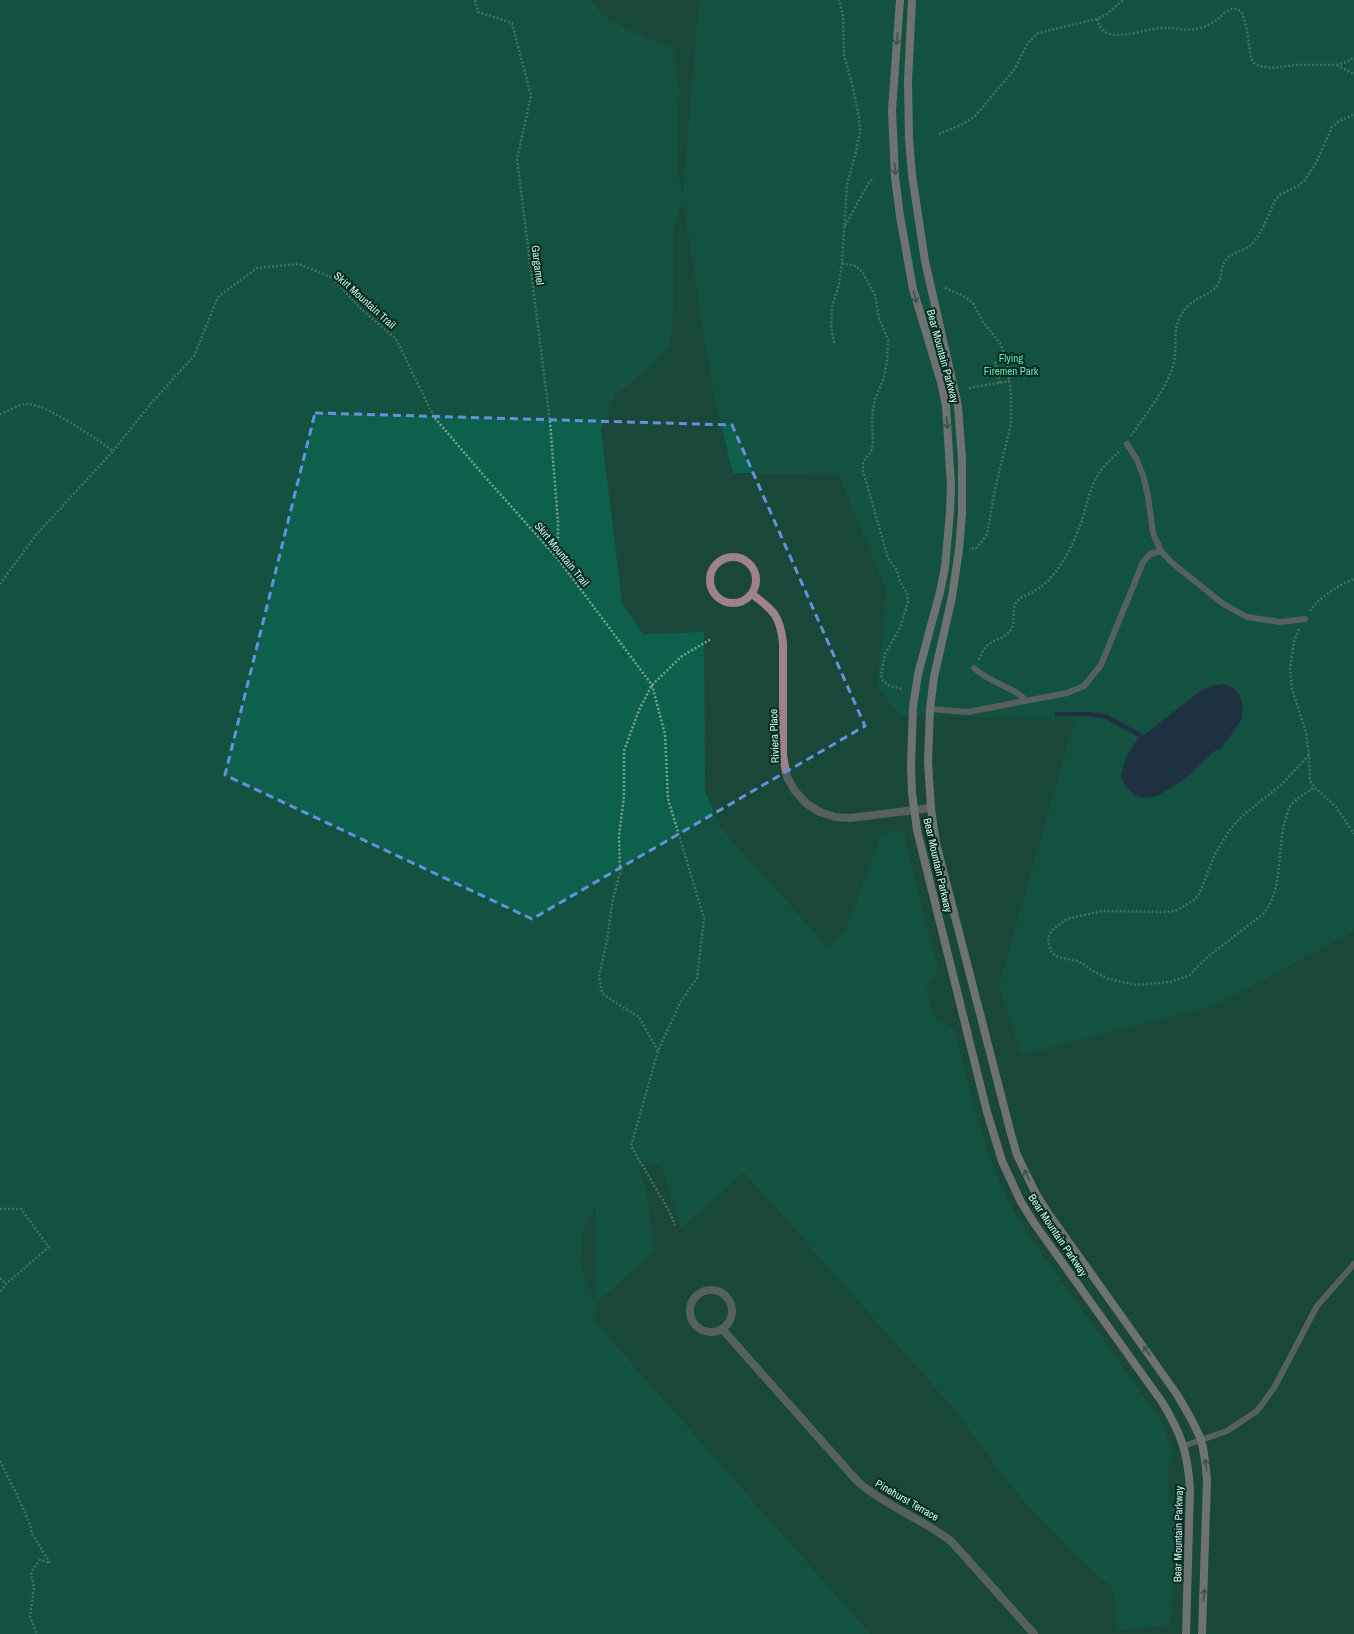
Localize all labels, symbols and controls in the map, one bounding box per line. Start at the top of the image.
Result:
one-way arrow [894,32,901,45]
one-way arrow [891,162,898,175]
street label: Gargamel [529,244,547,286]
street label: Skirt Mountain Trail [331,268,399,332]
one-way arrow [912,290,920,303]
street label: Bear Mountain Parkway [924,308,962,405]
park label: Flying Firemen Park [984,351,1039,378]
one-way arrow [944,416,951,429]
street label: Skirt Mountain Trail [532,519,592,589]
street label: Riviera Place [766,709,782,763]
street label: Bear Mountain Parkway [920,817,956,914]
one-way arrow [1023,1169,1030,1181]
street label: Bear Mountain Parkway [1025,1191,1091,1279]
one-way arrow [1143,1346,1151,1357]
one-way arrow [1202,1459,1209,1472]
street label: Pinehurst Terrace [873,1476,941,1524]
street label: Bear Mountain Parkway [1170,1485,1186,1582]
one-way arrow [1200,1589,1207,1602]

